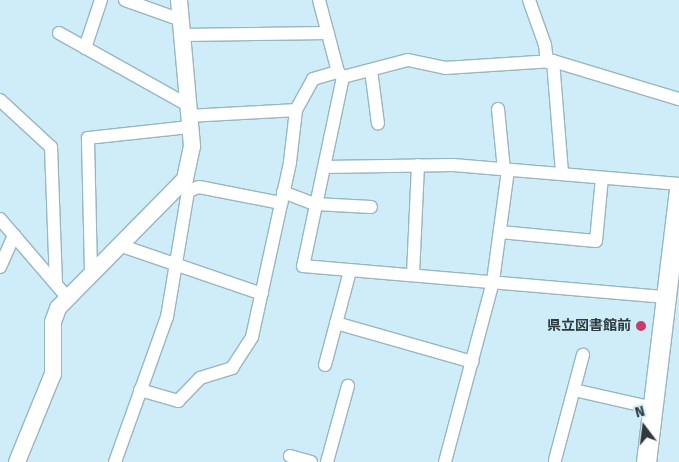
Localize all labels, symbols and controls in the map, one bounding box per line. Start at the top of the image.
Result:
place label: 県立図書館前 [547,318,631,334]
marker: 県立図書館前 [635,320,647,332]
north arrow [619,402,669,452]
text: N [633,403,647,421]

